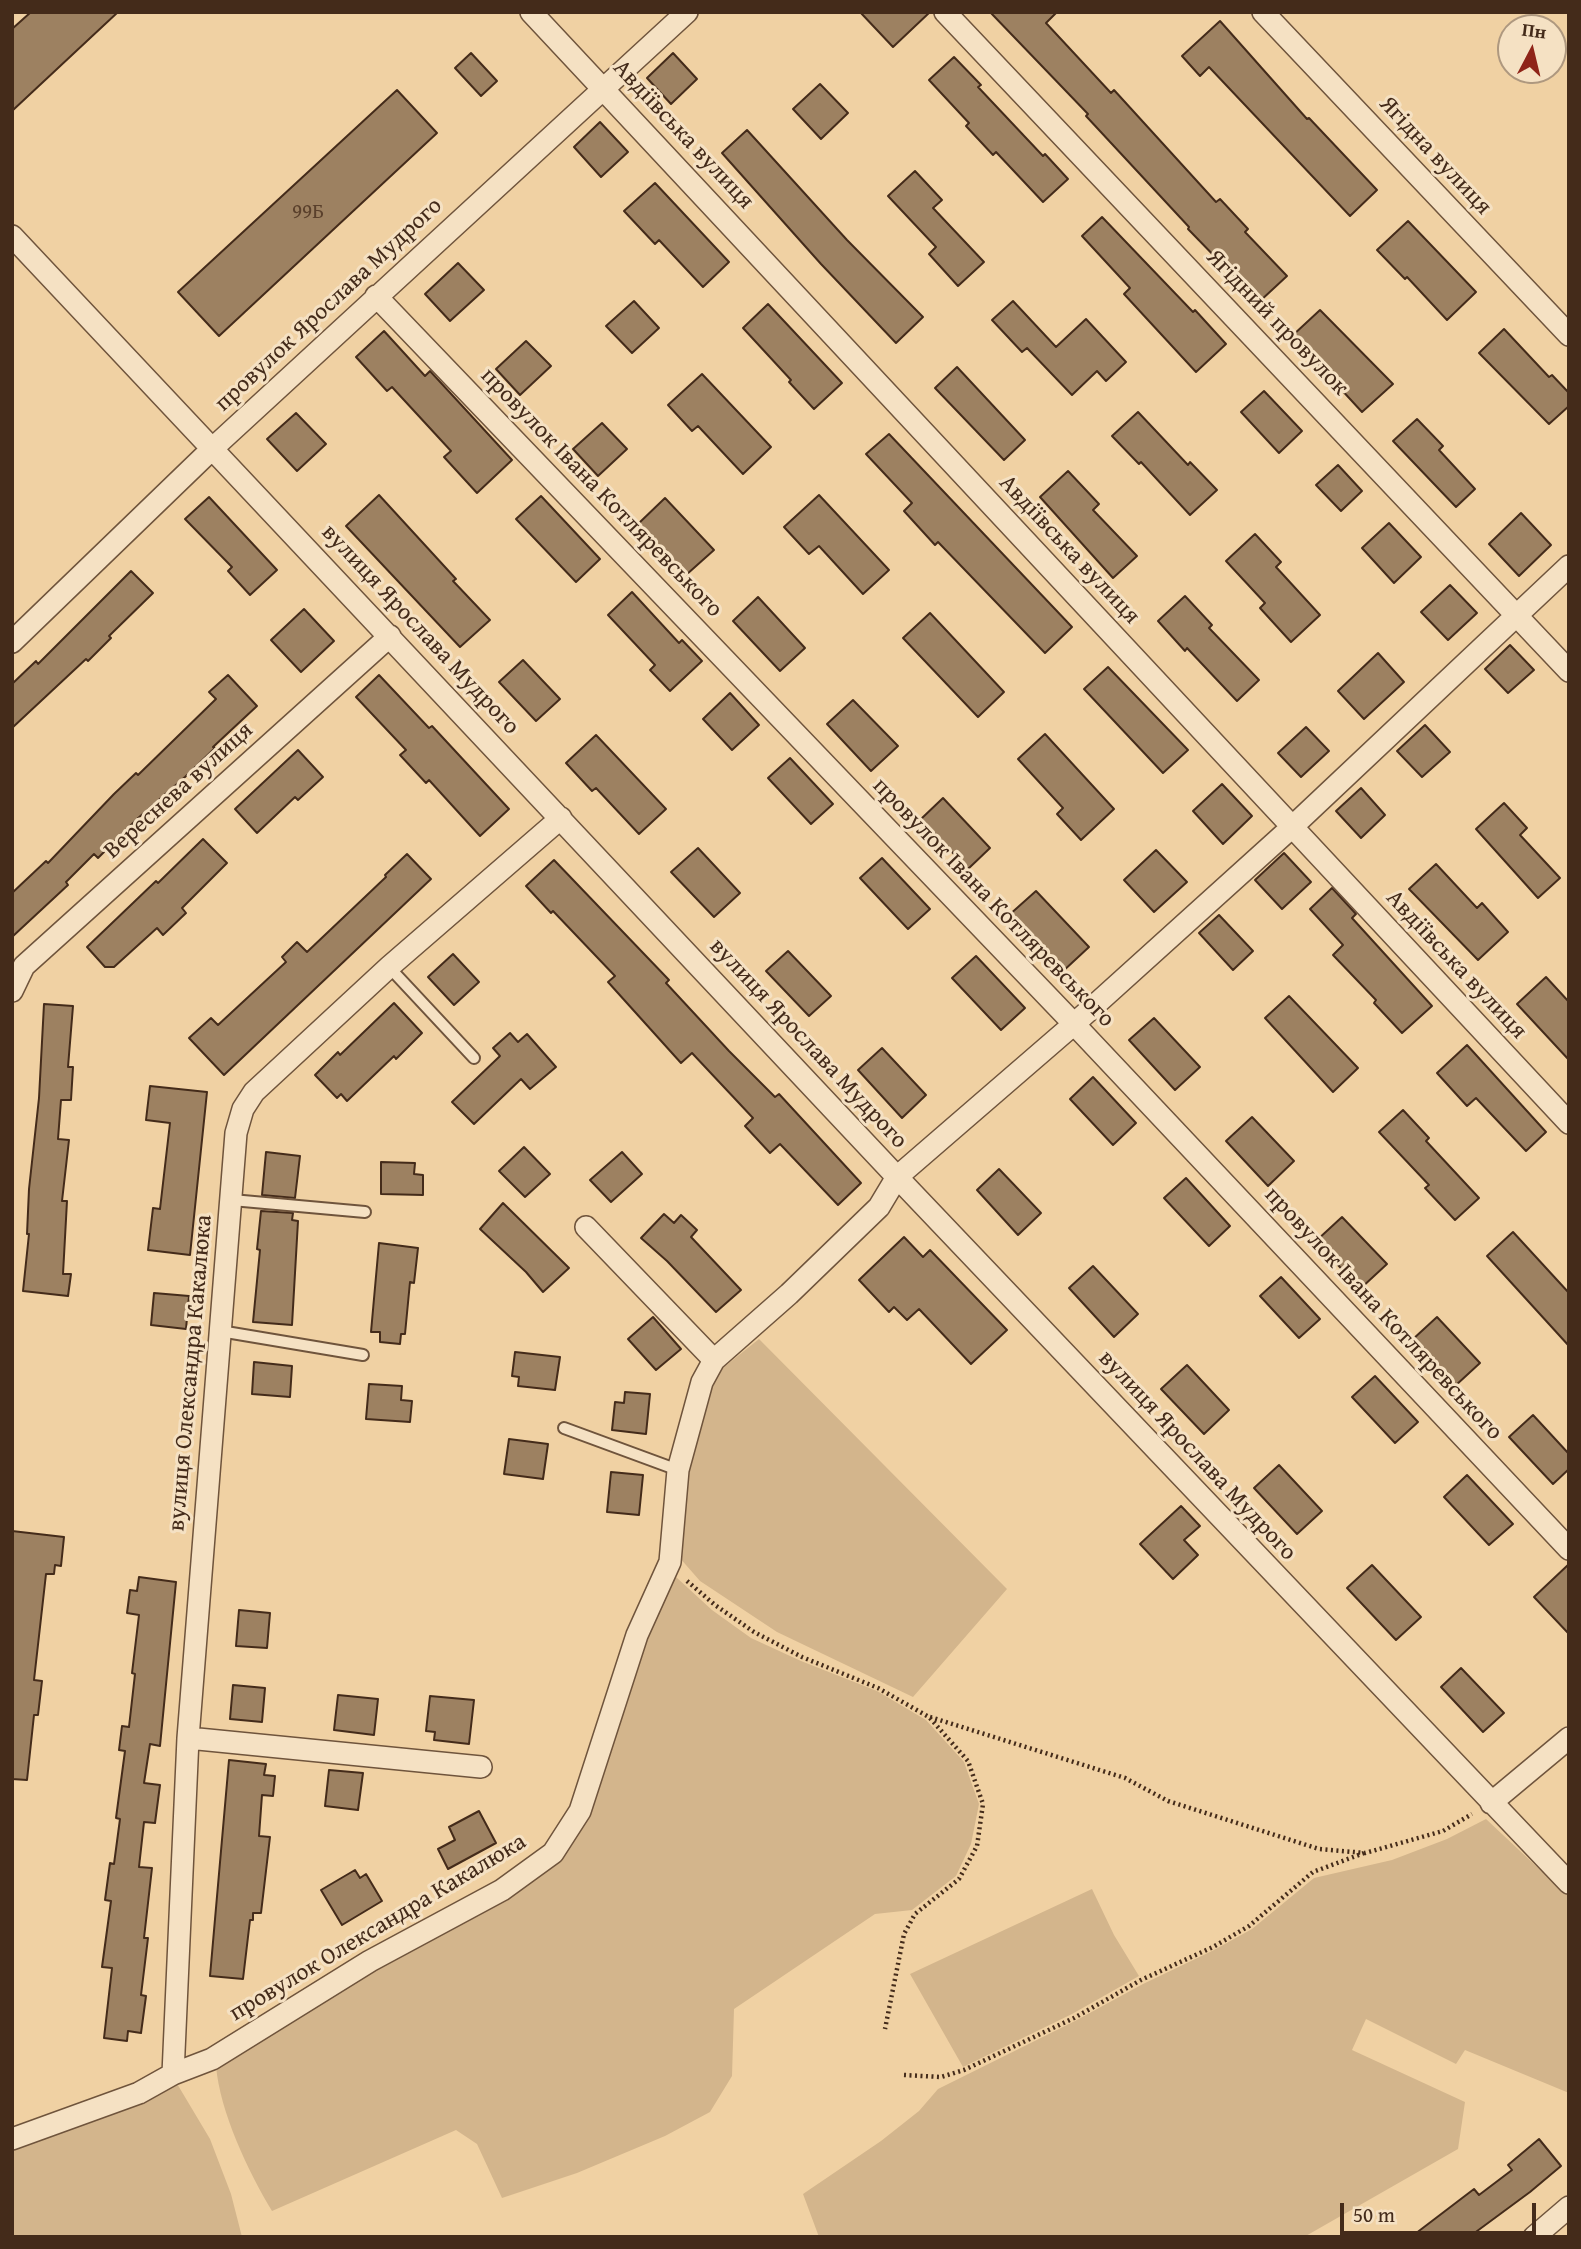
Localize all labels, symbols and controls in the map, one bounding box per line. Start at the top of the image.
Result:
north arrow [1497,14,1567,84]
text: Пн [1520,15,1548,46]
street label: Авдіївська вулиця [606,54,760,216]
street label: Ягідна вулиця [1373,91,1497,221]
street label: провулок Ярослава Мудрого [209,192,449,418]
house number: 99Б [292,200,324,226]
street label: Ягідний провулок [1200,244,1354,402]
street label: провулок Івана Котляревського [474,362,728,624]
street label: Авдіївська вулиця [992,469,1146,631]
street label: вулиця Ярослава Мудрого [315,519,525,741]
street label: Вереснева вулиця [99,717,259,865]
street label: провулок Івана Котляревського [866,772,1120,1034]
street label: Авдіївська вулиця [1379,884,1533,1046]
street label: вулиця Ярослава Мудрого [703,933,913,1155]
street label: провулок Івана Котляревського [1258,1181,1508,1447]
street label: вулиця Олександра Какалюка [163,1214,219,1532]
street label: вулиця Ярослава Мудрого [1092,1345,1302,1567]
street label: провулок Олександра Какалюка [224,1828,532,2028]
scale bar [1343,2190,1539,2234]
text: 50 m [1353,2199,1395,2230]

